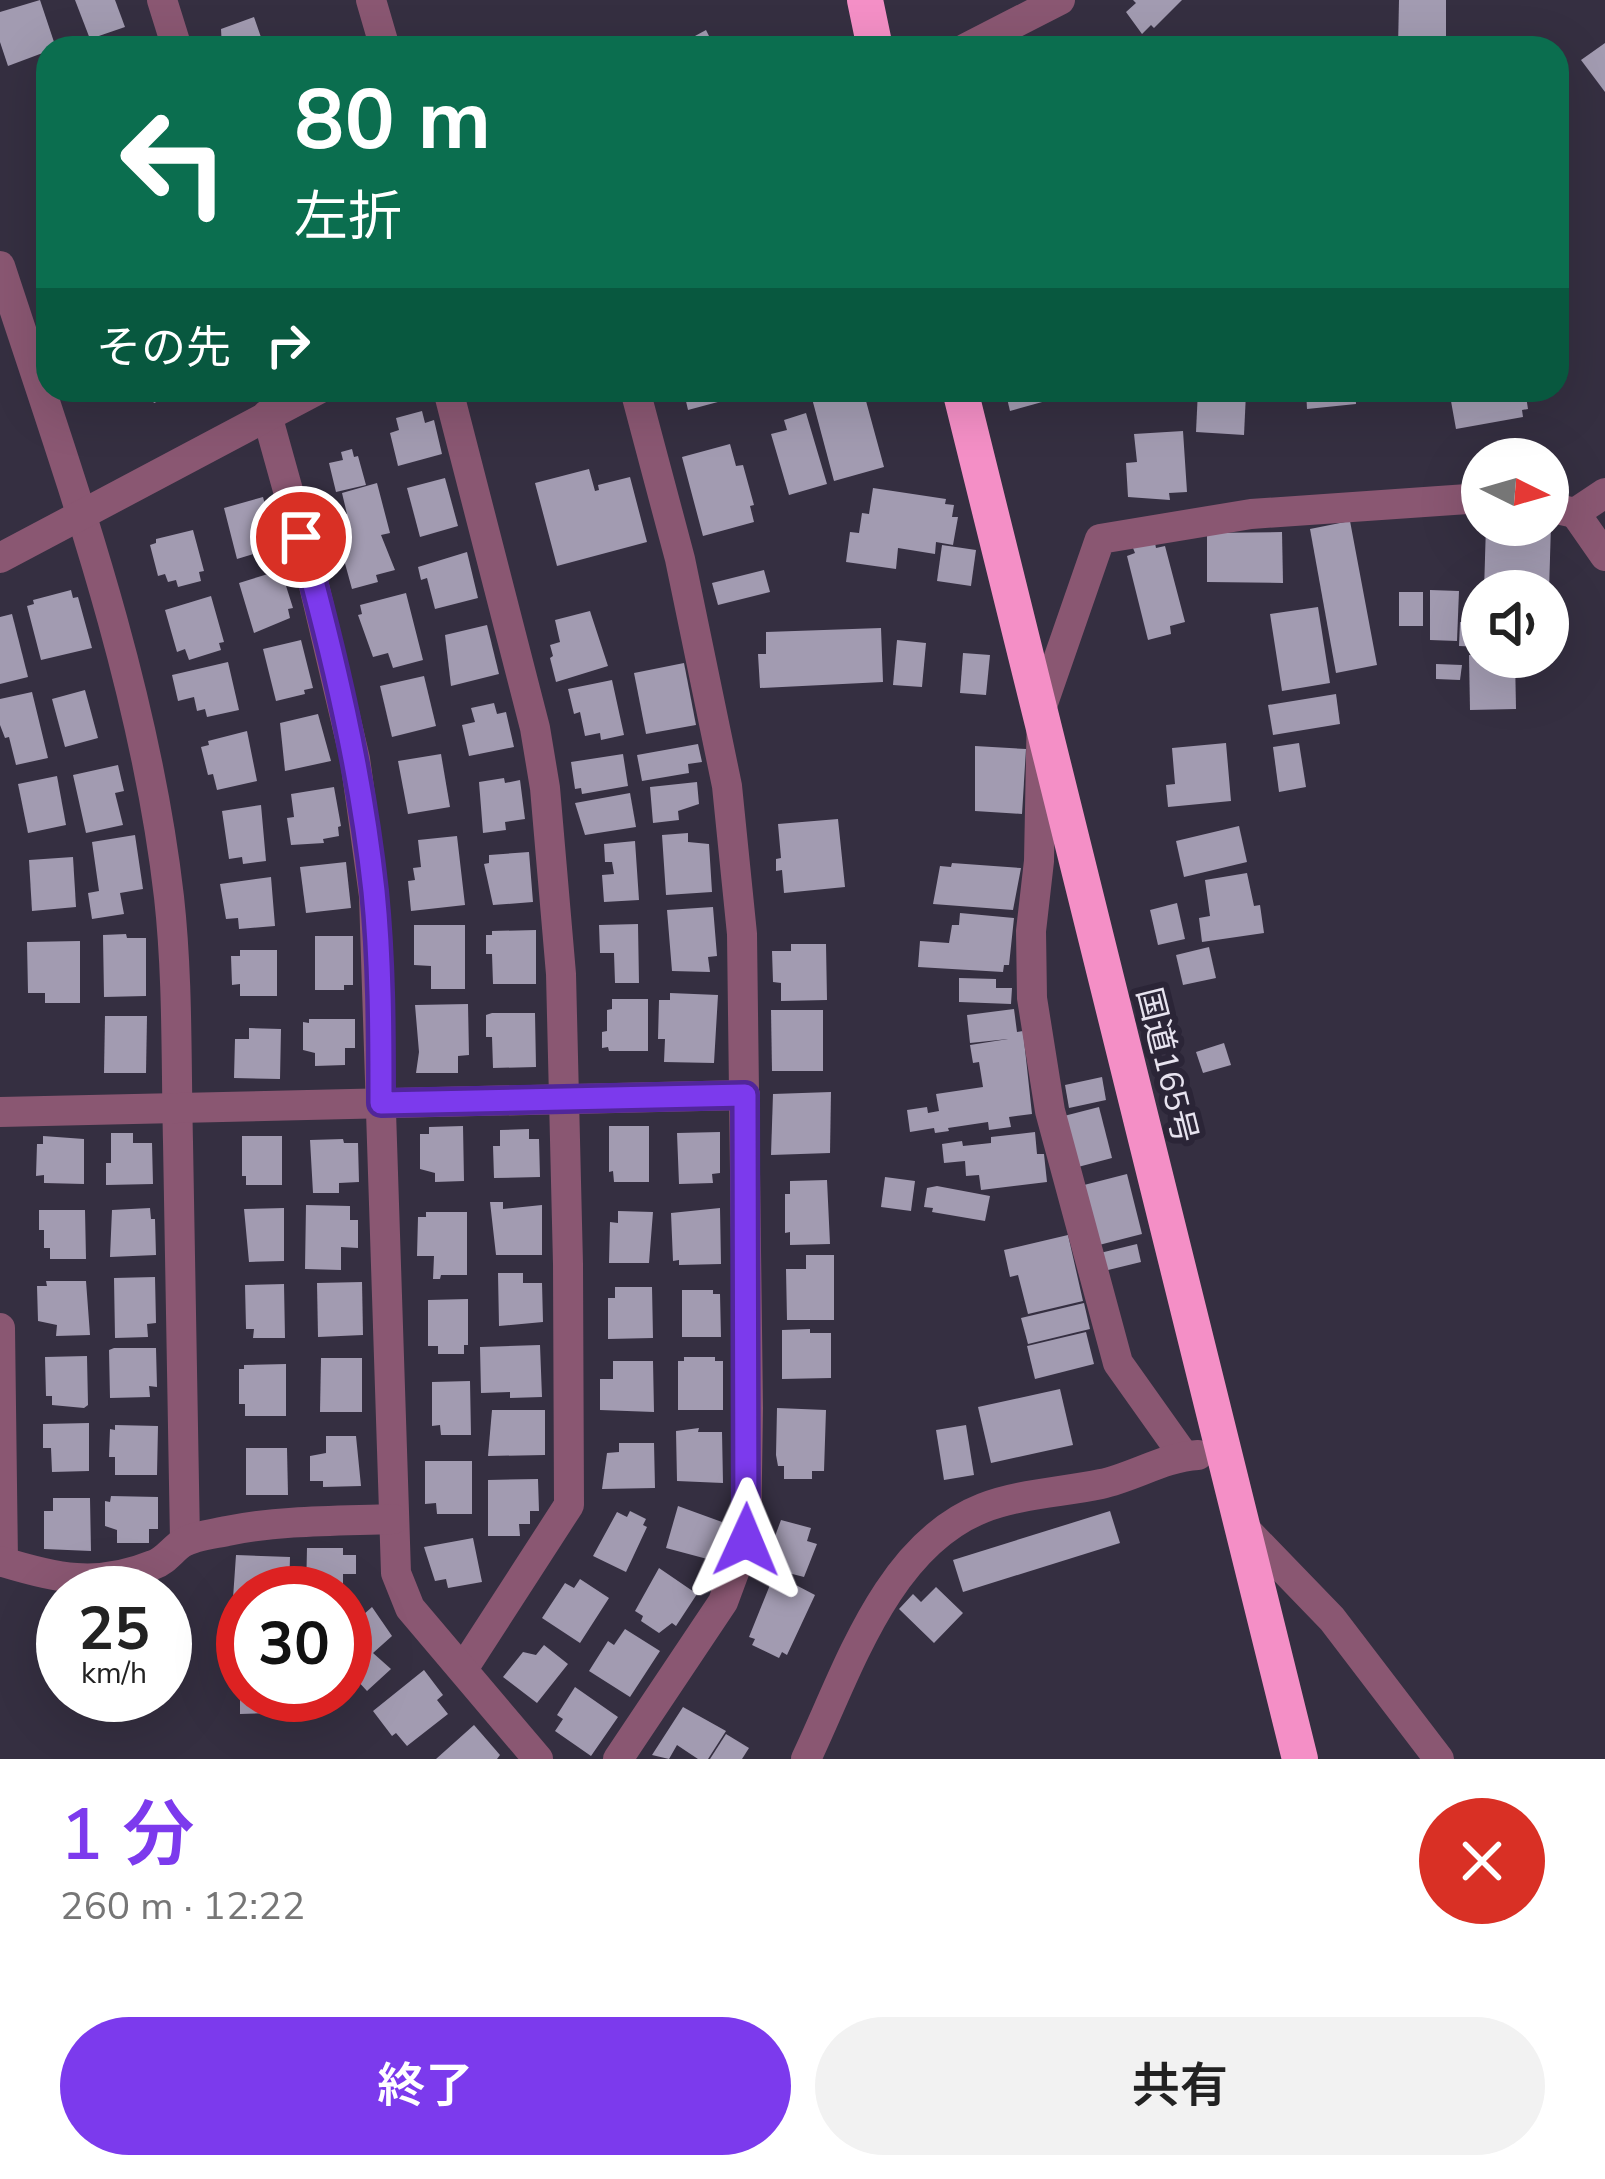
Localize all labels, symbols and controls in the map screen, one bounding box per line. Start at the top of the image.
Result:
text: 80 m [294,63,491,178]
icon: left [96,84,252,240]
text: 左折 [294,180,402,254]
icon: right [255,312,321,378]
text: その先 [96,318,231,379]
north arrow [1461,438,1569,546]
map controls [1461,438,1569,678]
pin [250,486,352,588]
icon: arrive [268,504,334,570]
button: sound [1461,570,1569,678]
street label: 国道165号 [1126,983,1208,1148]
position arrow [683,1477,809,1603]
speed limit sign: 30 [216,1566,372,1722]
text: 25 [78,1588,150,1670]
text: km/h [81,1653,147,1694]
text: 1 分 [60,1786,194,1884]
button: close [1419,1798,1545,1924]
text: 260 m · 12:22 [60,1880,305,1933]
button: 終了 [60,2017,791,2155]
button: 共有 [815,2017,1545,2155]

